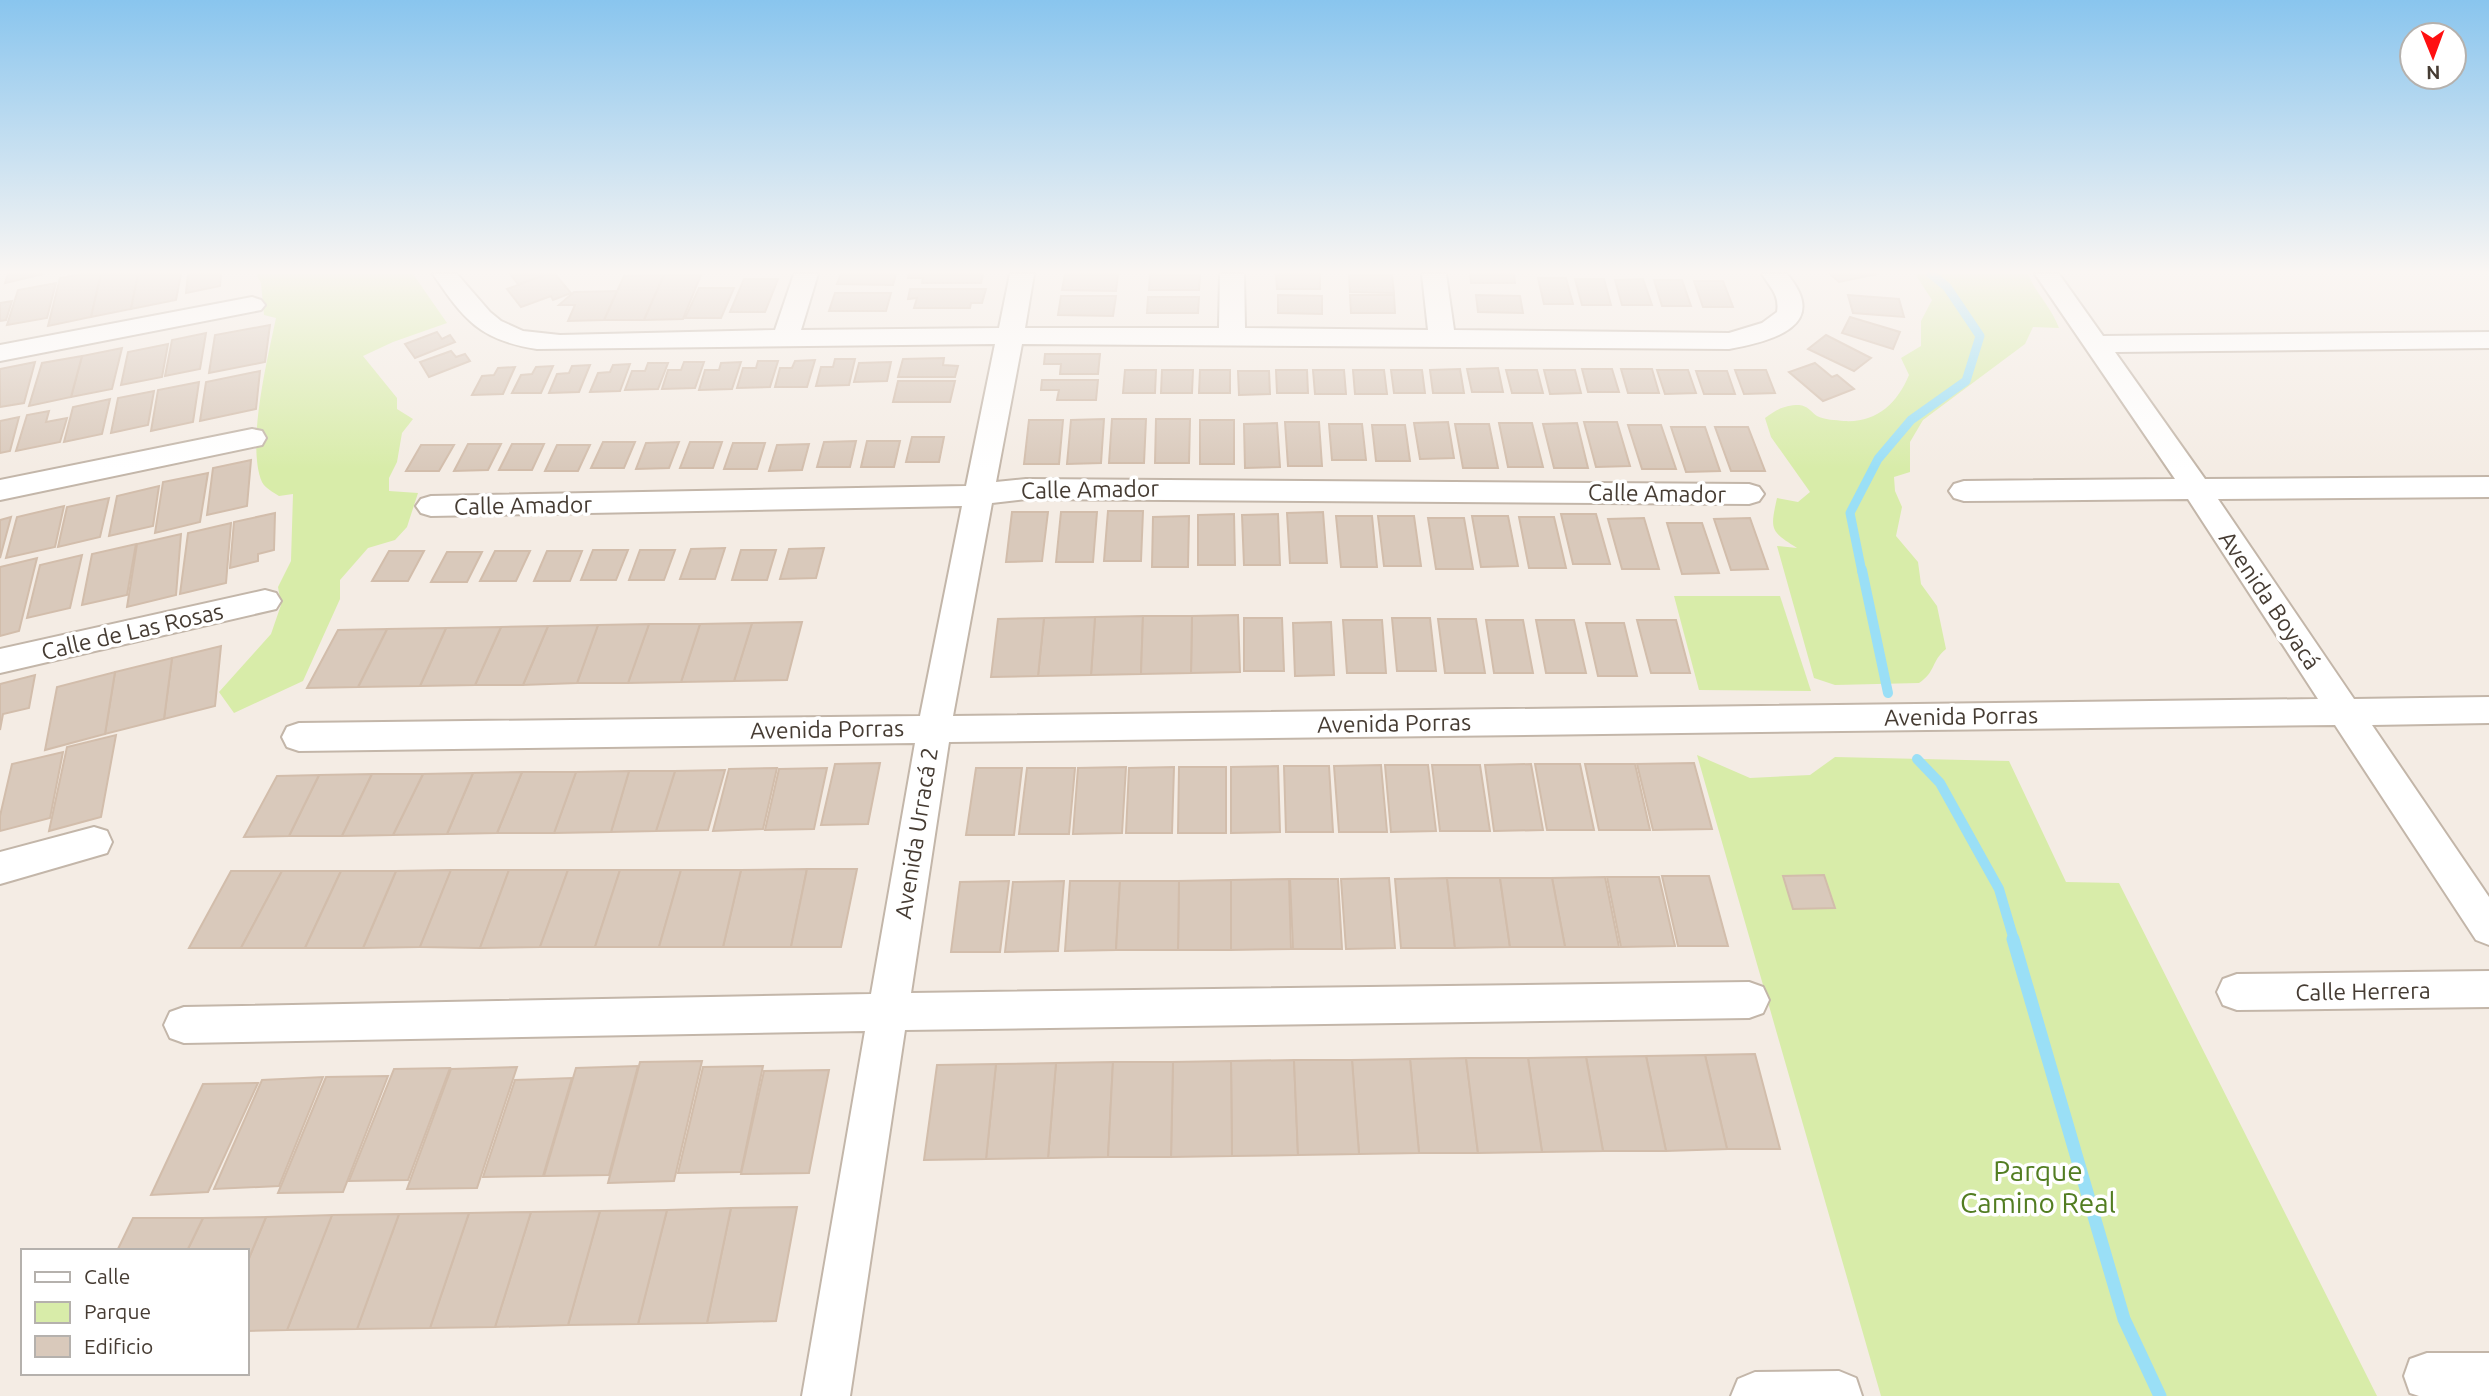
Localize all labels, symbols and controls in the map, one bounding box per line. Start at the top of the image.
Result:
north arrow [2398,21,2468,91]
text: N [2426,62,2441,84]
street label: Calle Amador [1021,475,1160,503]
street label: Calle Amador [1588,479,1727,507]
street label: Calle Amador [454,491,593,519]
street label: Avenida Boyacá [2215,526,2325,674]
street label: Calle de Las Rosas [39,598,225,664]
street label: Avenida Porras [1884,702,2038,730]
street label: Avenida Porras [1317,709,1471,737]
street label: Avenida Porras [750,715,904,743]
street label: Avenida Urracá 2 [890,745,942,921]
street label: Calle Herrera [2295,977,2431,1005]
park label: Parque Camino Real [1960,1155,2116,1218]
legend [21,1249,248,1375]
text: Calle [84,1264,130,1288]
text: Parque [84,1299,151,1323]
text: Edificio [84,1334,153,1358]

